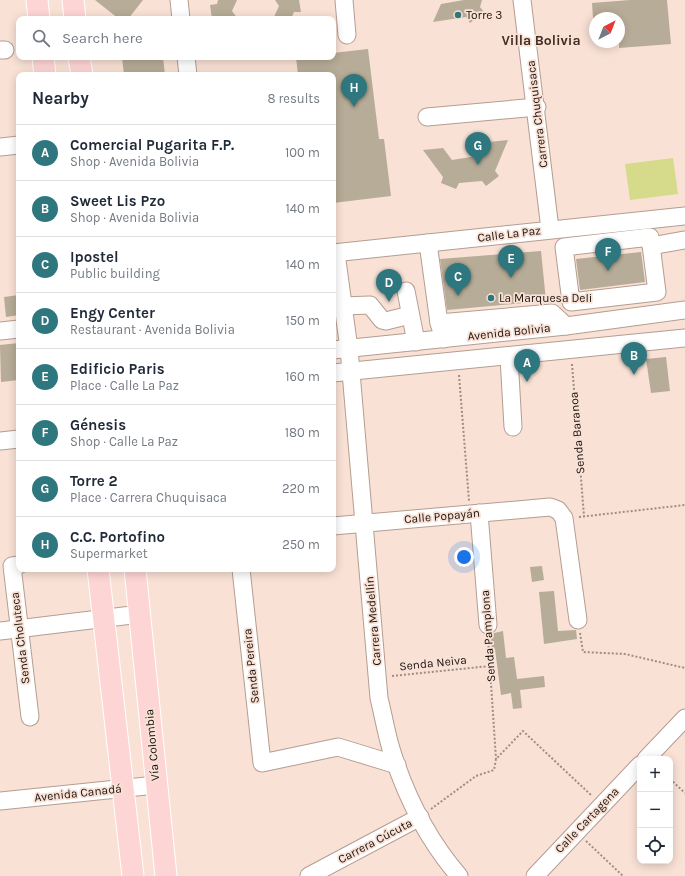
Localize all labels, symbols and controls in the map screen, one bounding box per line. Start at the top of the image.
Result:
place label: Torre 3 [466,8,502,22]
marker: Torre 3 [453,10,463,20]
north arrow [589,12,625,48]
search box [16,16,336,60]
icon: search [30,27,52,49]
text: Search here [62,29,143,47]
district label: Villa Bolivia [501,32,581,49]
street label: Carrera Chuquisaca [523,60,551,168]
pin: H [341,74,367,107]
text: Nearby [32,88,89,108]
text: 8 results [267,91,320,106]
pin: G [465,132,491,165]
text: Comercial Pugarita F.P. [70,136,234,154]
text: A [41,145,49,160]
text: 100 m [285,145,320,160]
text: Shop · Avenida Bolivia [70,154,199,169]
text: Sweet Lis Pzo [70,192,165,210]
text: B [41,201,49,216]
text: 140 m [285,201,320,216]
text: Shop · Avenida Bolivia [70,210,199,225]
street label: Calle La Paz [477,223,542,245]
pin: F [595,238,621,271]
pin: E [498,245,524,278]
text: Ipostel [70,248,119,266]
text: C [41,257,49,272]
text: 140 m [285,257,320,272]
pin: C [445,263,471,296]
text: Public building [70,266,160,281]
pin: D [376,269,402,302]
place label: La Marquesa Deli [499,291,592,305]
marker: La Marquesa Deli [486,293,496,303]
text: Engy Center [70,304,155,322]
text: D [41,313,49,328]
text: 150 m [285,313,320,328]
street label: Avenida Bolivia [467,321,551,343]
text: Restaurant · Avenida Bolivia [70,322,235,337]
pin: B [621,342,647,375]
pin: A [514,349,540,382]
text: Edificio Paris [70,360,165,378]
text: E [41,369,49,384]
text: 160 m [285,369,320,384]
text: Place · Calle La Paz [70,378,179,393]
street label: Senda Baranoa [566,391,588,475]
text: Génesis [70,416,126,434]
text: F [41,425,49,440]
text: 180 m [285,425,320,440]
text: Shop · Calle La Paz [70,434,178,449]
text: Torre 2 [70,472,118,490]
text: G [41,481,49,496]
text: 220 m [282,481,320,496]
text: Place · Carrera Chuquisaca [70,490,227,505]
street label: Calle Popayán [404,506,480,526]
text: C.C. Portofino [70,528,165,546]
text: H [40,537,50,552]
text: 250 m [282,537,320,552]
text: Supermarket [70,546,148,561]
your location [454,547,474,567]
street label: Carrera Medellín [362,576,384,666]
street label: Senda Pamplona [478,589,498,683]
street label: Senda Choluteca [7,591,33,685]
street label: Senda Pereira [240,628,262,704]
street label: Senda Neiva [399,652,467,674]
street label: Vía Colombia [142,708,162,782]
map controls [637,756,673,864]
button: + [637,756,673,792]
street label: Avenida Canadá [34,781,122,805]
street label: Calle Cartagena [552,784,622,856]
button: − [637,792,673,828]
street label: Carrera Cúcuta [336,816,414,866]
button: locate [637,828,673,864]

